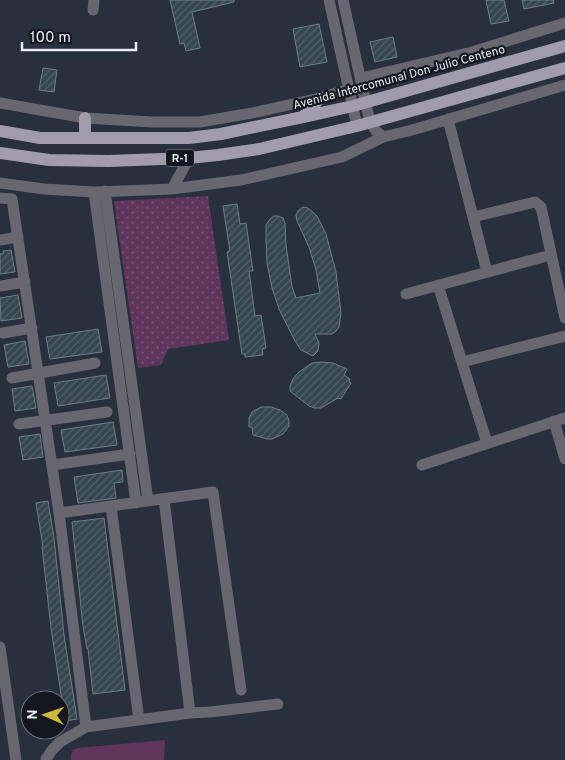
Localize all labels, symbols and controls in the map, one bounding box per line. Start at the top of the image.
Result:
scale bar [22,20,136,52]
text: 100 m [30,29,71,48]
street label: Avenida Intercomunal Don Julio Centeno [291,42,507,114]
road number: R-1 [166,150,194,167]
north arrow [20,690,70,740]
text: N [25,709,42,720]

